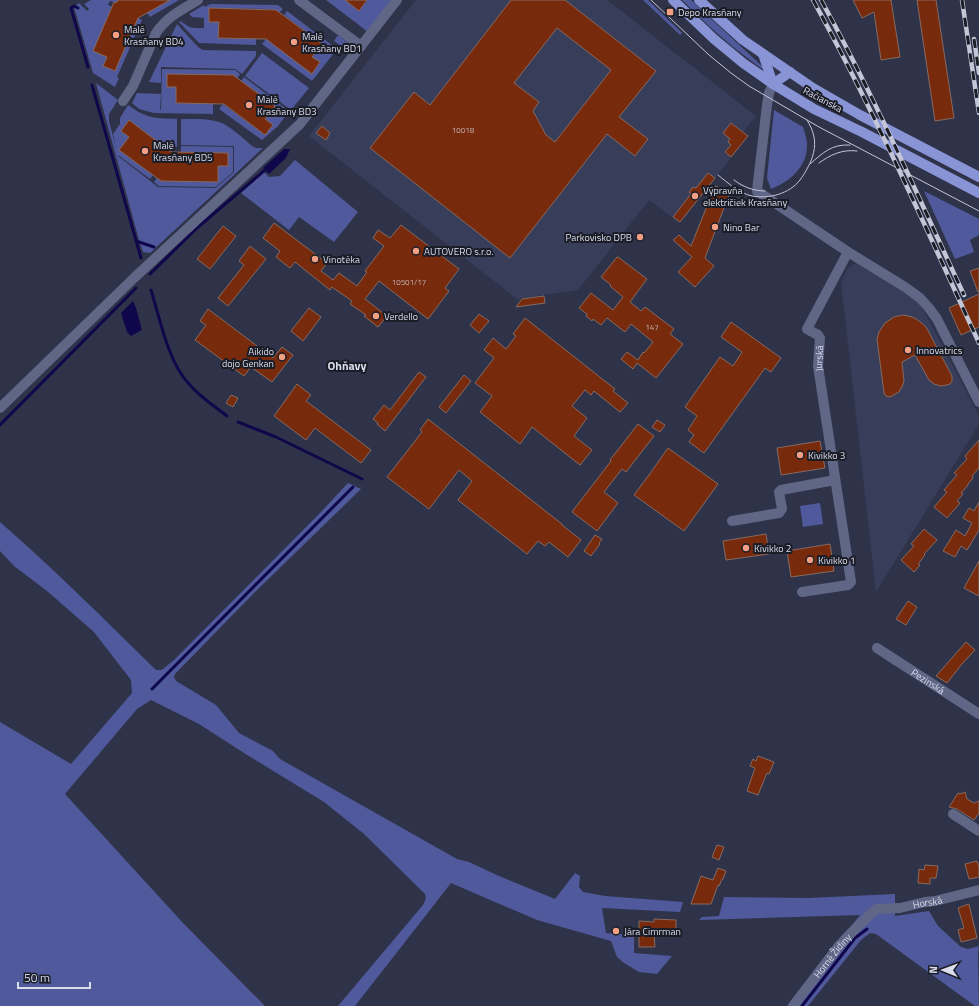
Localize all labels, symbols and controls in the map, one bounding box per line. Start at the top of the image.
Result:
place label: Depo Krasňany [678,5,742,20]
marker: Depo Krasňany [665,7,675,17]
place label: Malé Krasňany BD4 [124,22,184,49]
place label: Malé Krasňany BD1 [302,29,362,56]
marker: Malé Krasňany BD4 [111,30,121,40]
marker: Malé Krasňany BD1 [289,37,299,47]
street label: Račianska [800,83,845,116]
place label: Malé Krasňany BD3 [257,92,317,119]
marker: Malé Krasňany BD3 [244,100,254,110]
house number: 10018 [452,124,475,136]
place label: Malé Krasňany BD5 [153,138,213,165]
marker: Malé Krasňany BD5 [140,146,150,156]
place label: Výpravňa električiek Krasňany [703,183,787,210]
marker: Výpravňa električiek Krasňany [690,191,700,201]
place label: Nino Bar [723,220,760,235]
marker: Nino Bar [710,222,720,232]
place label: Parkovisko DPB [565,230,632,245]
marker: Parkovisko DPB [635,232,645,242]
place label: AUTOVERO s.r.o. [424,244,494,259]
marker: AUTOVERO s.r.o. [411,246,421,256]
place label: Vinotéka [323,252,360,267]
marker: Vinotéka [310,254,320,264]
house number: 10501/17 [392,276,426,288]
place label: Verdello [384,309,418,324]
marker: Verdello [371,311,381,321]
house number: 147 [645,321,659,333]
place label: Innovatrics [916,343,963,358]
place label: Aikido dojo Genkan [222,344,274,371]
street label: Jurská [811,345,827,372]
marker: Innovatrics [903,345,913,355]
marker: Aikido dojo Genkan [277,352,287,362]
district label: Ohňavy [327,356,367,375]
place label: Kivikko 3 [808,448,845,463]
marker: Kivikko 3 [795,450,805,460]
place label: Kivikko 2 [754,541,791,556]
marker: Kivikko 2 [741,543,751,553]
place label: Kivikko 1 [818,553,855,568]
marker: Kivikko 1 [805,555,815,565]
street label: Pezinská [908,665,948,698]
street label: Horská [911,892,944,913]
place label: Jára Cimrman [624,924,681,939]
marker: Jára Cimrman [611,926,621,936]
street label: Horné Židiny [810,930,855,981]
north arrow [923,950,963,990]
scale bar [18,964,90,990]
text: N [925,966,941,974]
text: 50 m [24,968,50,987]

